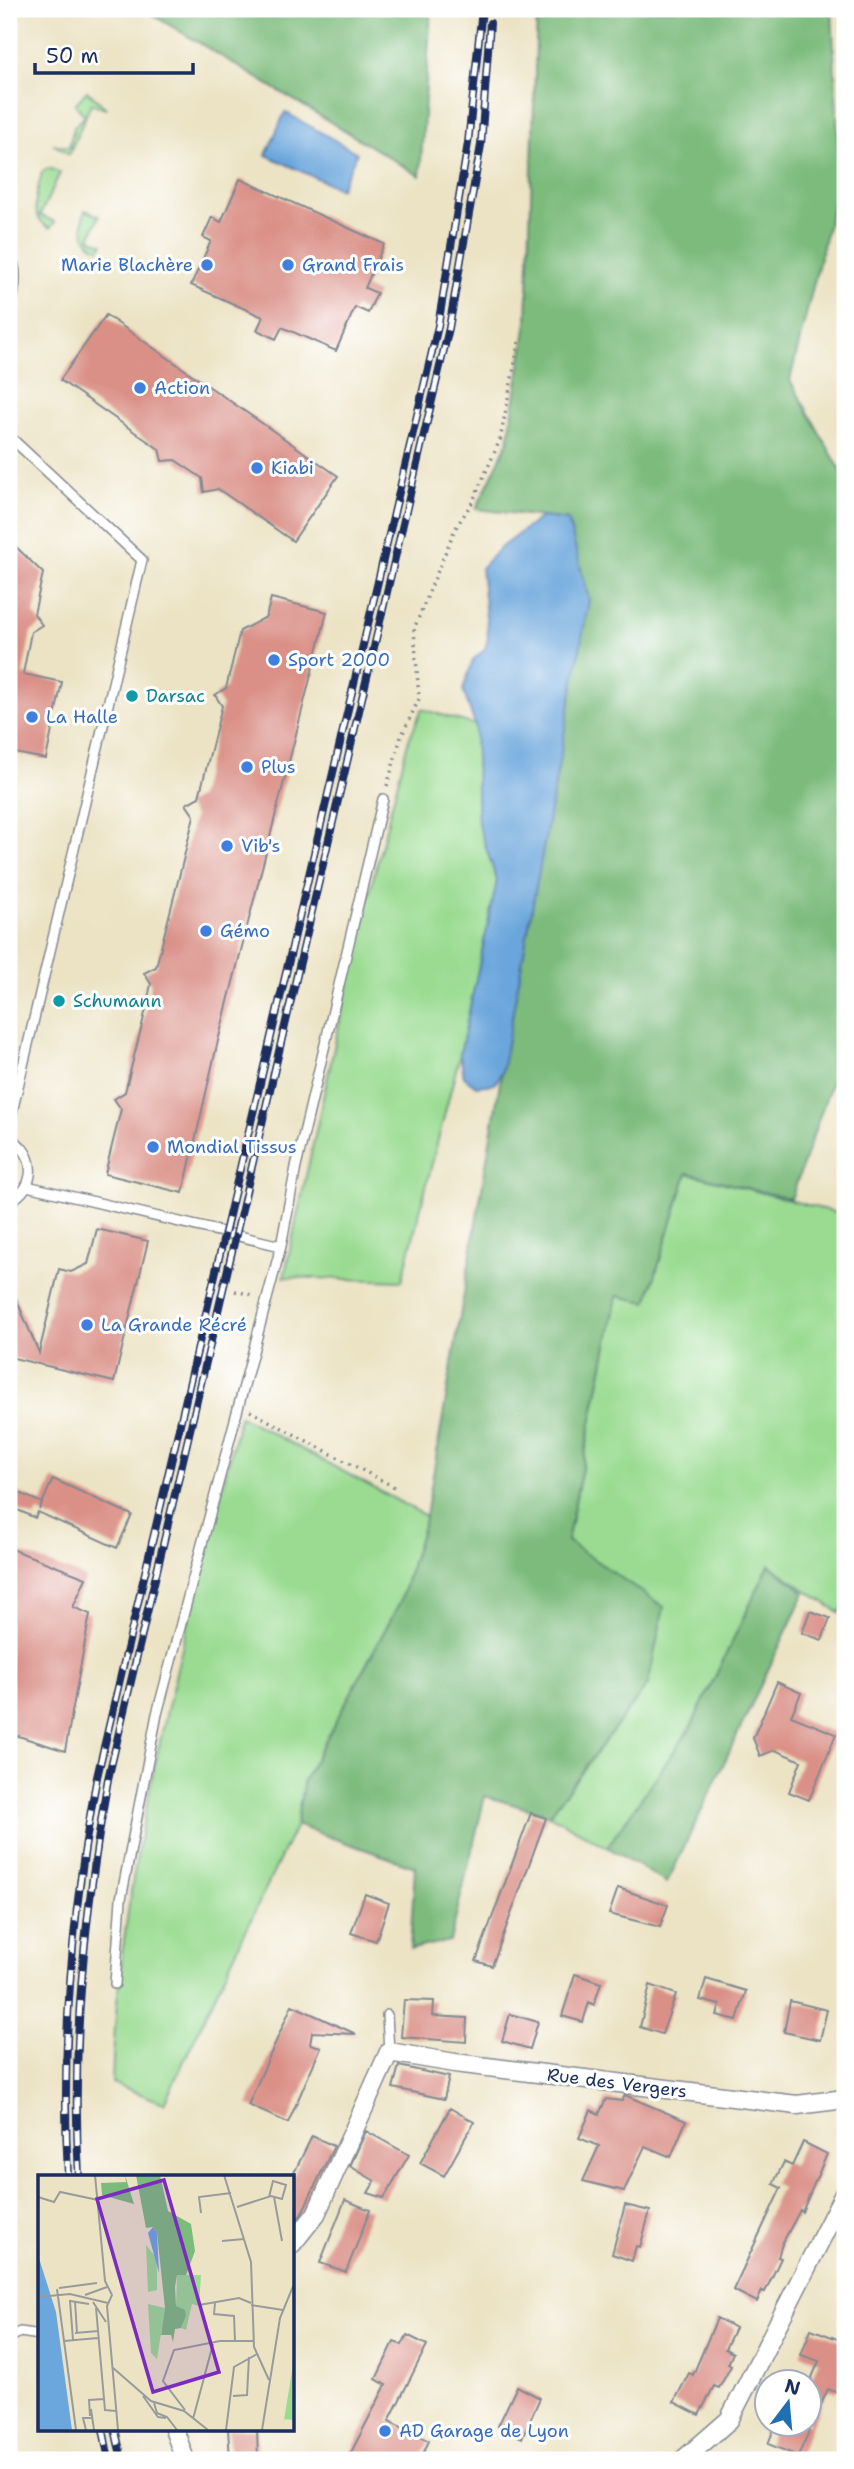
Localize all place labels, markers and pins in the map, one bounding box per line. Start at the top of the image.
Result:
place label: Marie Blachère [61,253,193,277]
place label: Grand Frais [302,253,404,277]
marker: Marie Blachère [199,257,215,273]
marker: Grand Frais [280,257,296,273]
place label: Action [154,376,210,400]
marker: Action [132,380,148,396]
place label: Kiabi [271,456,314,480]
marker: Kiabi [249,460,265,476]
place label: Sport 2000 [288,648,390,672]
marker: Sport 2000 [266,652,282,668]
place label: Darsac [146,684,205,708]
marker: Darsac [124,688,140,704]
place label: La Halle [46,705,118,729]
marker: La Halle [24,709,40,725]
place label: Plus [261,755,296,779]
marker: Plus [239,759,255,775]
place label: Vib's [241,834,280,858]
marker: Vib's [219,838,235,854]
place label: Gémo [220,919,270,943]
marker: Gémo [198,923,214,939]
place label: Schumann [73,989,161,1013]
marker: Schumann [51,993,67,1009]
place label: Mondial Tissus [167,1135,297,1159]
marker: Mondial Tissus [145,1139,161,1155]
place label: La Grande Récré [101,1313,247,1337]
marker: La Grande Récré [79,1317,95,1333]
place label: AD Garage de Lyon [399,2419,569,2443]
marker: AD Garage de Lyon [377,2423,393,2439]

